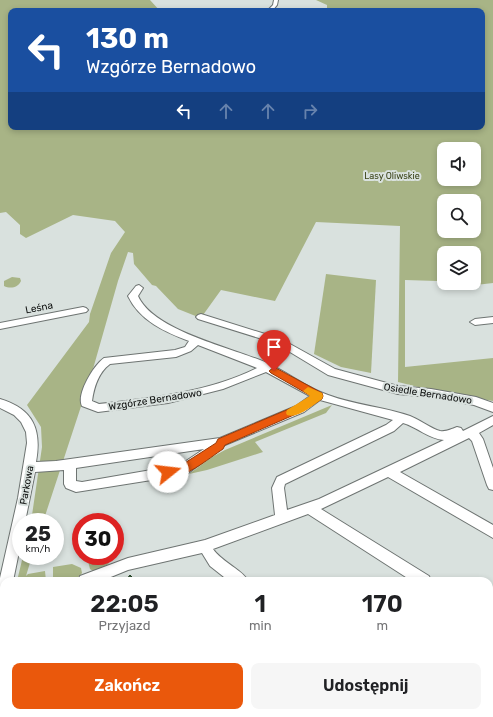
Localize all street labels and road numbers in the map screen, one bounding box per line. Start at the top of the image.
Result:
street label: Leśna [24,299,54,317]
street label: Osiedle Bernadowo [383,381,473,407]
street label: Wzgórze Bernadowo [108,387,203,413]
street label: Parkowa [18,465,36,506]

